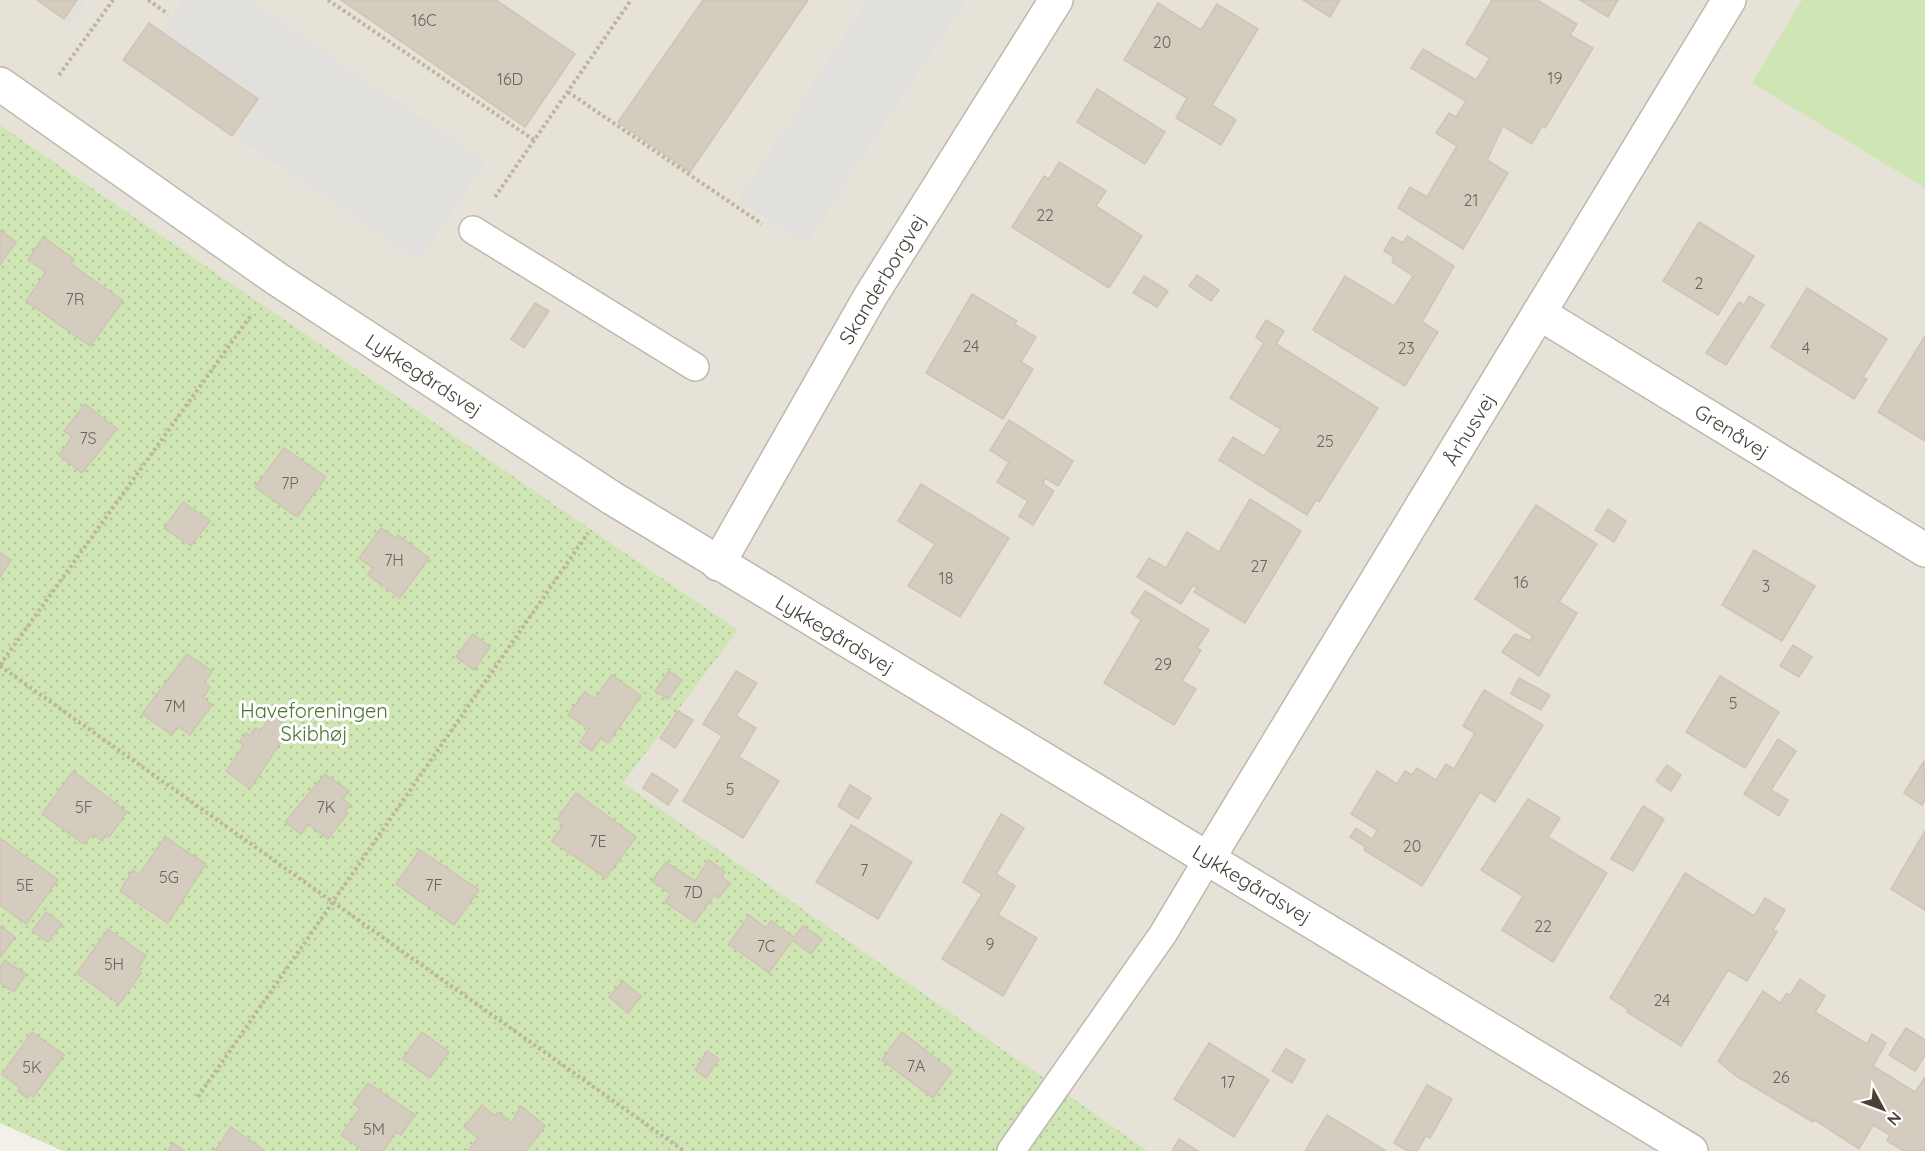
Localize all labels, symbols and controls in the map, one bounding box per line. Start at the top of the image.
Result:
house number: 16C [412,10,436,30]
house number: 20 [1153,32,1171,52]
house number: 19 [1548,68,1562,88]
house number: 16D [497,69,523,89]
house number: 21 [1464,190,1478,210]
house number: 22 [1036,205,1054,225]
street label: Skanderborgvej [833,209,931,349]
house number: 2 [1695,273,1704,293]
house number: 7R [66,289,84,309]
street label: Lykkegårdsvej [361,328,487,422]
house number: 24 [962,336,980,356]
house number: 23 [1397,338,1415,358]
house number: 4 [1802,338,1810,358]
street label: Århusvej [1438,388,1500,470]
street label: Grenåvej [1690,398,1774,464]
house number: 7S [79,428,97,448]
house number: 25 [1316,431,1334,451]
house number: 7P [281,473,299,493]
house number: 7H [384,550,404,570]
house number: 27 [1251,556,1267,576]
house number: 18 [939,568,953,588]
house number: 16 [1514,572,1529,592]
house number: 3 [1762,576,1770,596]
street label: Lykkegårdsvej [771,589,899,679]
house number: 29 [1154,654,1172,674]
house number: 5 [1729,693,1737,713]
house number: 7M [164,696,186,716]
park label: Haveforeningen Skibhøj [240,698,388,746]
house number: 5 [726,779,734,799]
house number: 5F [75,797,93,817]
house number: 7K [316,797,336,817]
house number: 7E [589,831,607,851]
house number: 20 [1403,836,1421,856]
street label: Lykkegårdsvej [1188,839,1316,929]
house number: 7 [860,860,868,880]
house number: 5G [159,867,179,887]
house number: 5E [16,875,34,895]
house number: 7F [425,875,443,895]
house number: 7D [683,882,703,902]
house number: 22 [1534,916,1552,936]
house number: 9 [986,934,995,954]
house number: 7C [757,936,775,956]
house number: 5H [104,954,124,974]
house number: 24 [1653,990,1671,1010]
house number: 7A [907,1056,925,1076]
house number: 5K [22,1057,42,1077]
house number: 26 [1772,1067,1790,1087]
house number: 17 [1221,1072,1235,1092]
north arrow [1853,1079,1913,1139]
text: N [1883,1108,1906,1130]
house number: 5M [363,1119,385,1139]

